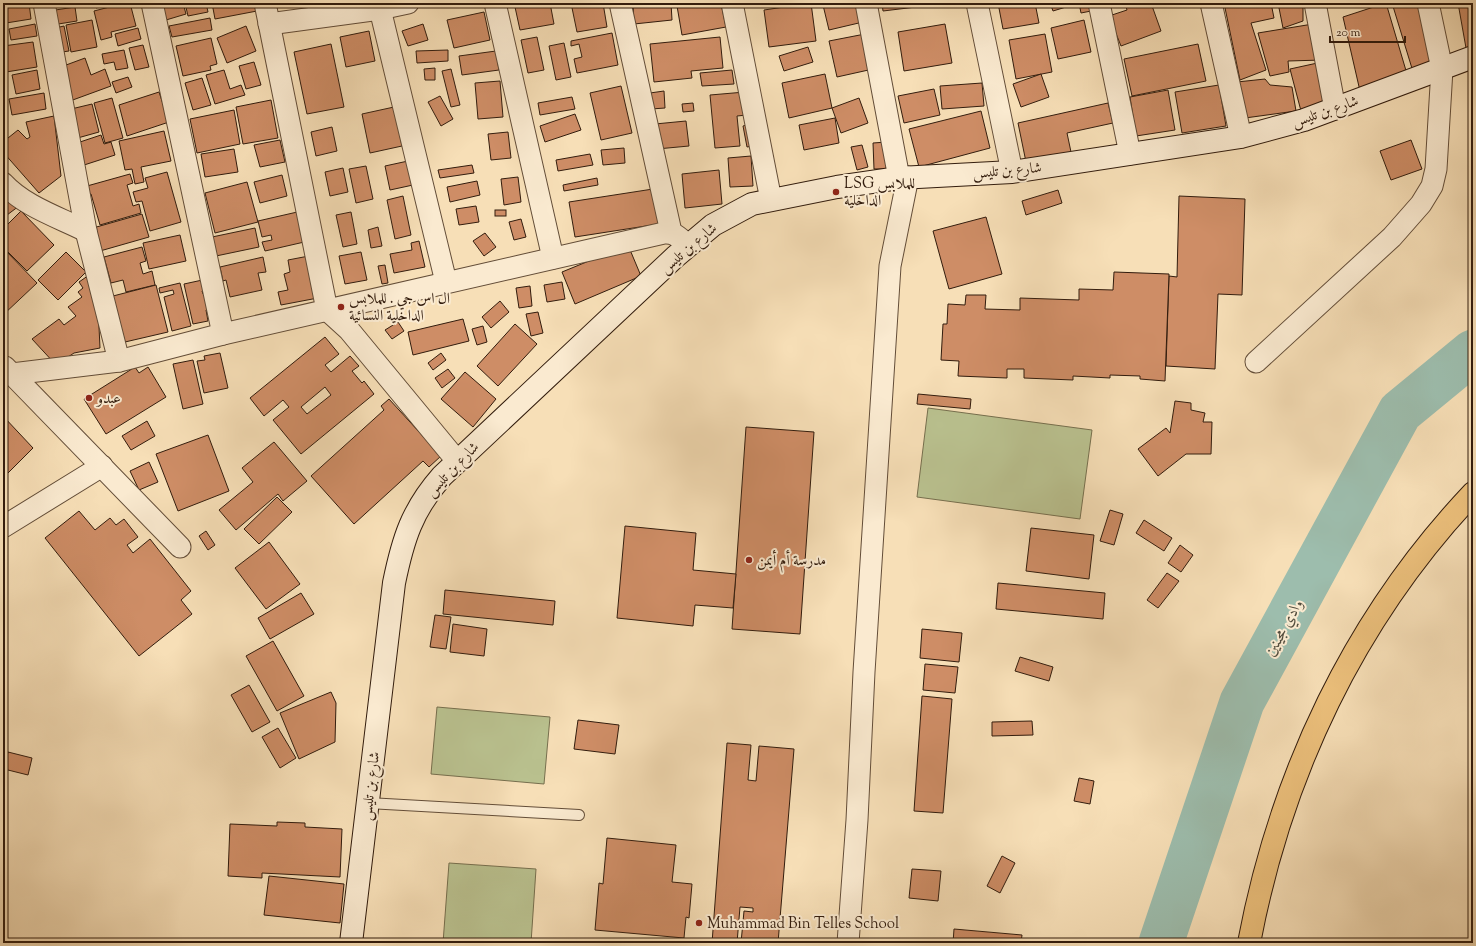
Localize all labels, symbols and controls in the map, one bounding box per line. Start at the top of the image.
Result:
scale bar [1330,18,1405,44]
text: 20 m [1336,24,1361,42]
street label: شارع بن تليس [1289,91,1362,135]
street label: شارع بن تليس [972,158,1043,186]
place label: LSG للملابس الداخلية [844,174,915,212]
marker: LSG للملابس الداخلية [831,187,841,197]
street label: شارع بن تليس [656,219,723,280]
place label: ال اس جي . للملابس الداخلية النسائية [349,289,450,327]
marker: ال اس جي . للملابس الداخلية النسائية [336,302,346,312]
place label: عبدو [95,389,121,410]
marker: عبدو [84,393,94,403]
street label: شارع بن تليس [421,438,485,503]
place label: مدرسة أم أيمن [757,549,826,573]
marker: مدرسة أم أيمن [744,555,754,565]
water label: وادي مجينين [1260,595,1310,661]
street label: شارع بن تليس [357,751,387,822]
place label: Muhammad Bin Telles School [707,914,899,935]
marker: Muhammad Bin Telles School [694,918,704,928]

